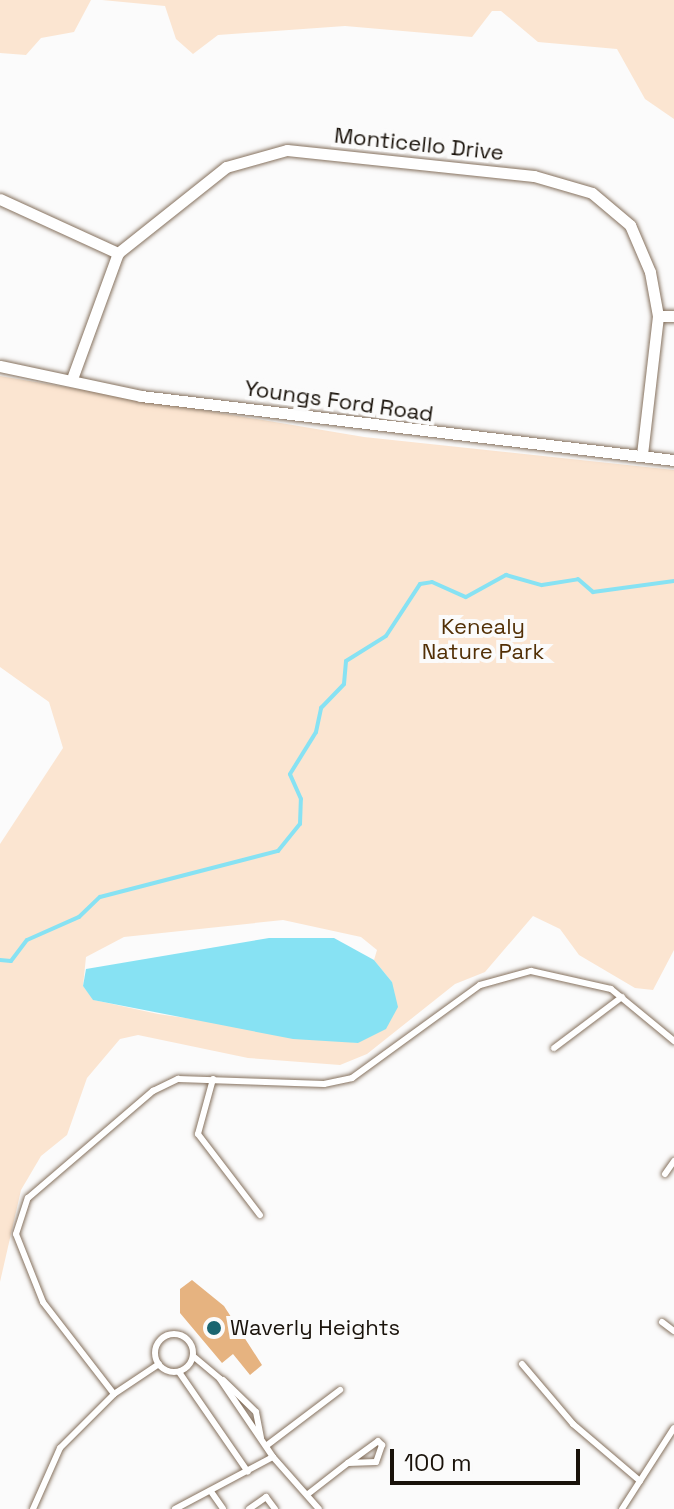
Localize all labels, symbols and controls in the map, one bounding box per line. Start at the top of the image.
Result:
street label: Monticello Drive [333,122,505,166]
street label: Youngs Ford Road [243,375,435,427]
park label: Kenealy Nature Park [422,613,544,664]
place label: Waverly Heights [230,1315,400,1341]
marker: Waverly Heights [205,1319,223,1337]
scale bar [394,1433,584,1483]
text: 100 m [404,1447,472,1478]

